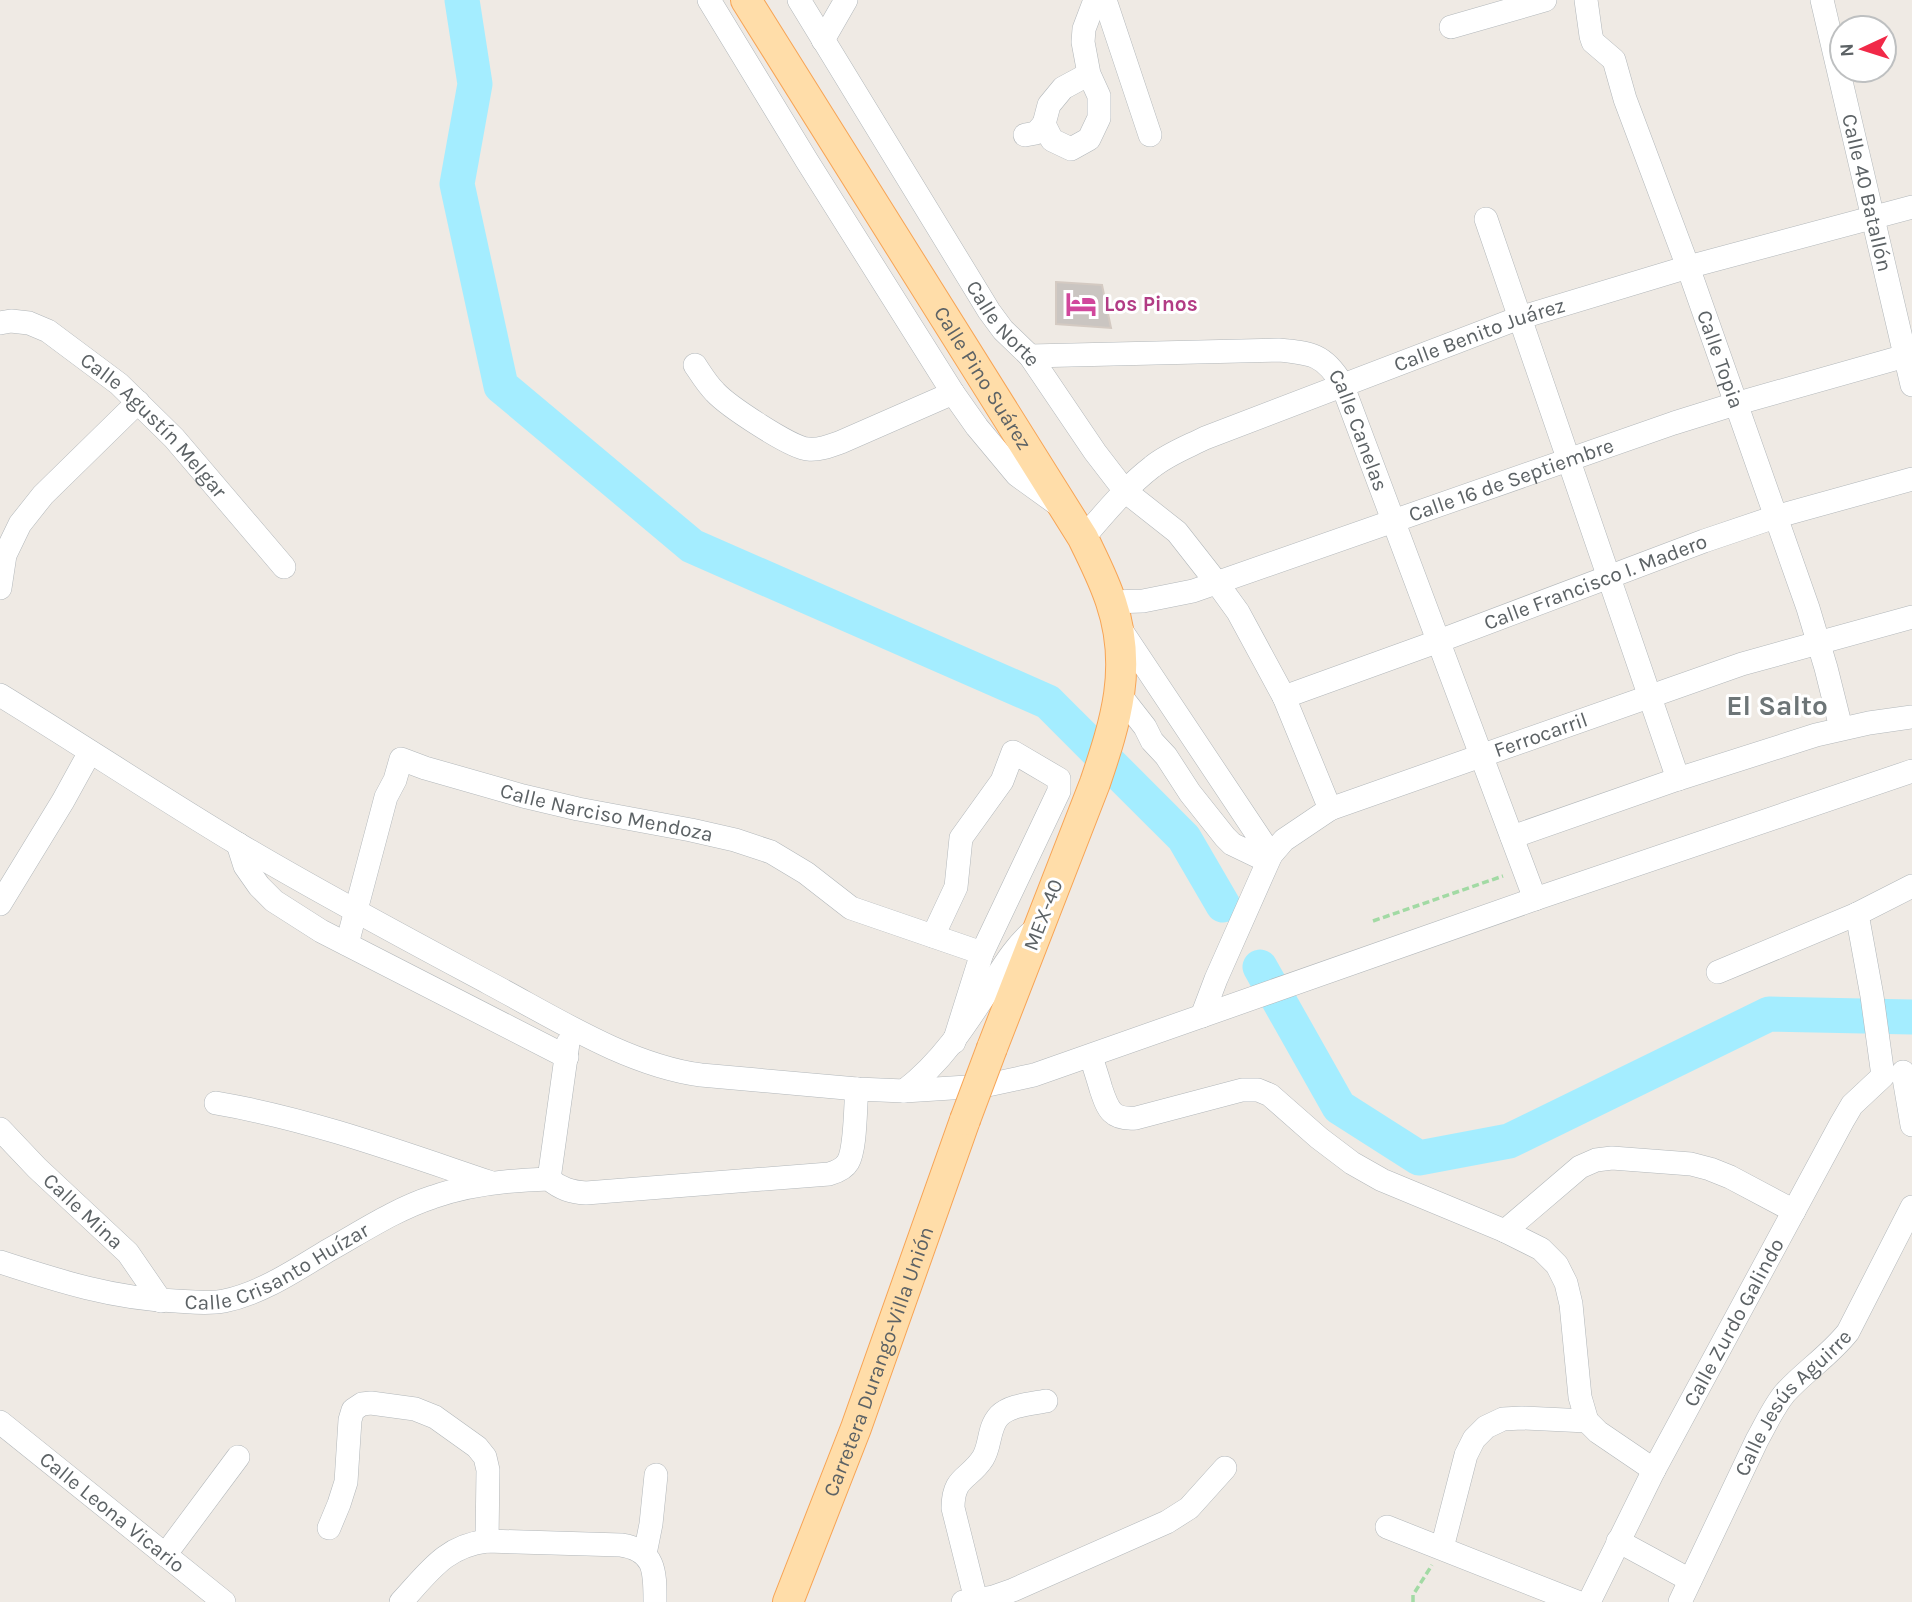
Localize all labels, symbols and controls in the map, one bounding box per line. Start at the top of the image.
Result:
north arrow [1828,14,1898,84]
text: N [1836,43,1858,58]
street label: Calle 40 Batallón [1837,112,1897,274]
street label: Calle Norte [961,276,1045,371]
hotel icon: Los Pinos [1064,287,1098,321]
place label: Los Pinos [1104,292,1198,316]
street label: Calle Benito Juárez [1390,293,1568,377]
street label: Calle Pino Suárez [929,302,1037,454]
street label: Calle Topia [1692,307,1749,411]
street label: Calle Agustín Melgar [76,347,232,503]
street label: Calle Canelas [1324,364,1393,494]
street label: Calle 16 de Septiembre [1405,433,1617,527]
street label: Calle Francisco I. Madero [1480,529,1710,635]
district label: El Salto [1726,689,1828,722]
street label: Ferrocarril [1491,707,1591,762]
street label: Calle Narciso Mendoza [497,778,715,847]
street label: MEX-40 [1018,876,1068,954]
street label: Calle Mina [38,1168,128,1254]
street label: Calle Crisanto Huízar [184,1217,373,1315]
street label: Carretera Durango-Villa Unión [818,1223,938,1500]
street label: Calle Zurdo Galindo [1679,1234,1789,1411]
street label: Calle Jesús Aguirre [1730,1325,1857,1480]
street label: Calle Leona Vicario [35,1447,190,1578]

